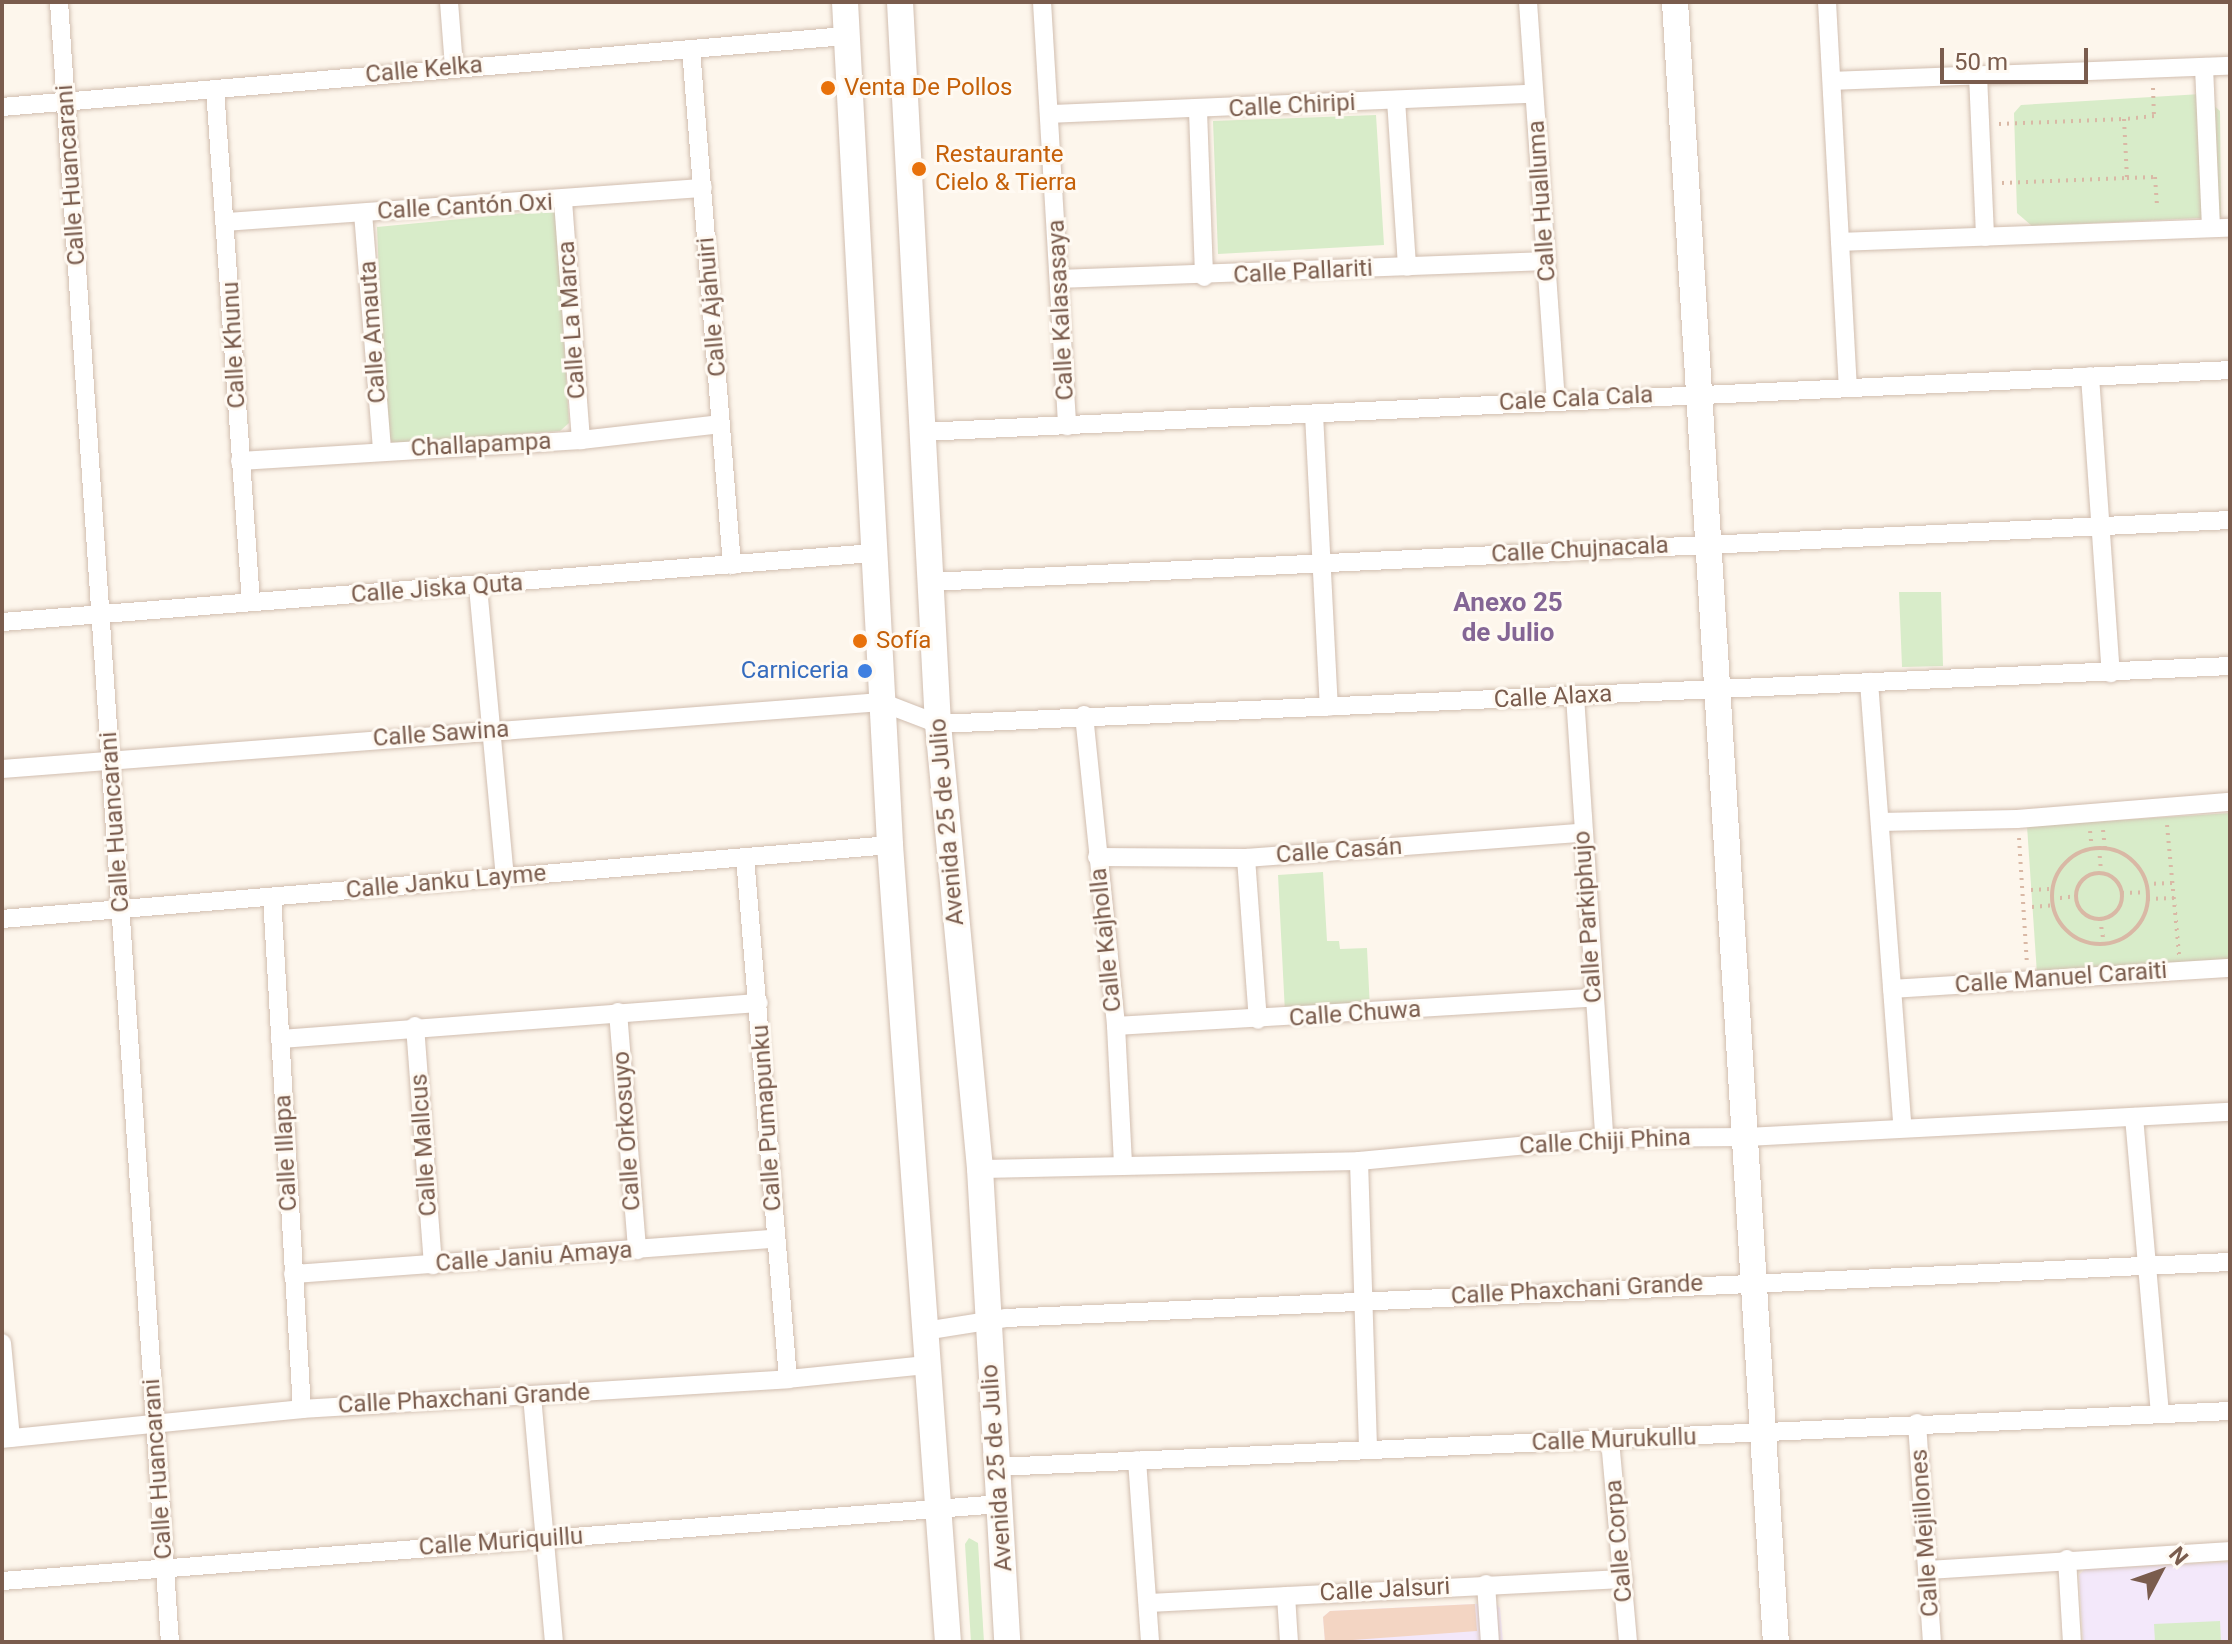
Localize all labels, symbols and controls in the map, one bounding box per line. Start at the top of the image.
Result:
scale bar [1944,32,2092,82]
text: 50 m [1954,48,2008,76]
street label: Calle Kelka [364,51,484,89]
place label: Venta De Pollos [844,74,1012,102]
marker: Venta De Pollos [819,79,837,97]
street label: Calle Huancarani [50,84,92,266]
street label: Calle Chiripi [1228,88,1356,124]
street label: Calle Hualluma [1522,119,1562,283]
place label: Restaurante Cielo & Tierra [935,141,1077,197]
marker: Restaurante Cielo & Tierra [910,160,928,178]
street label: Calle Cantón Oxi [377,188,553,226]
street label: Calle Kalasasaya [1042,219,1080,401]
street label: Calle Ajahuiri [692,236,732,378]
street label: Calle La Marca [552,240,592,400]
street label: Calle Pallariti [1233,254,1373,290]
street label: Calle Amauta [354,260,392,404]
street label: Calle Khunu [216,281,252,409]
street label: Cale Cala Cala [1498,381,1654,417]
street label: Challapampa [410,427,552,463]
street label: Calle Chujnacala [1491,531,1669,569]
street label: Calle Jiska Quta [350,569,524,609]
district label: Anexo 25 de Julio [1453,587,1563,648]
place label: Sofía [876,627,931,655]
marker: Sofía [851,632,869,650]
place label: Carniceria [741,657,849,685]
marker: Carniceria [856,662,874,680]
street label: Calle Alaxa [1493,680,1613,714]
street label: Calle Sawina [372,715,510,753]
street label: Avenida 25 de Julio [924,717,970,927]
street label: Calle Huancarani [94,731,136,913]
street label: Calle Parkiphujo [1568,830,1608,1004]
street label: Calle Casán [1275,832,1403,870]
street label: Calle Janku Layme [345,859,547,905]
street label: Calle Kajholla [1084,867,1128,1013]
street label: Calle Manuel Caraiti [1954,956,2168,1000]
street label: Calle Chuwa [1288,995,1422,1033]
street label: Calle Pumapunku [746,1024,788,1212]
street label: Calle Orkosuyo [607,1050,647,1212]
street label: Calle Mallcus [405,1073,443,1217]
street label: Calle Illapa [269,1094,303,1212]
street label: Calle Chiji Phina [1518,1123,1692,1161]
street label: Calle Janiu Amaya [435,1236,633,1278]
street label: Calle Phaxchani Grande [1450,1269,1704,1311]
street label: Avenida 25 de Julio [975,1363,1019,1573]
street label: Calle Huancarani [137,1378,179,1560]
street label: Calle Phaxchani Grande [337,1378,591,1420]
street label: Calle Murukullu [1531,1423,1697,1457]
street label: Calle Mejillones [1905,1448,1945,1618]
street label: Calle Corpa [1599,1478,1639,1604]
street label: Calle Muriquillu [418,1522,584,1562]
north arrow [2120,1532,2200,1612]
text: N [2164,1542,2193,1570]
street label: Calle Jalsuri [1319,1572,1451,1608]

